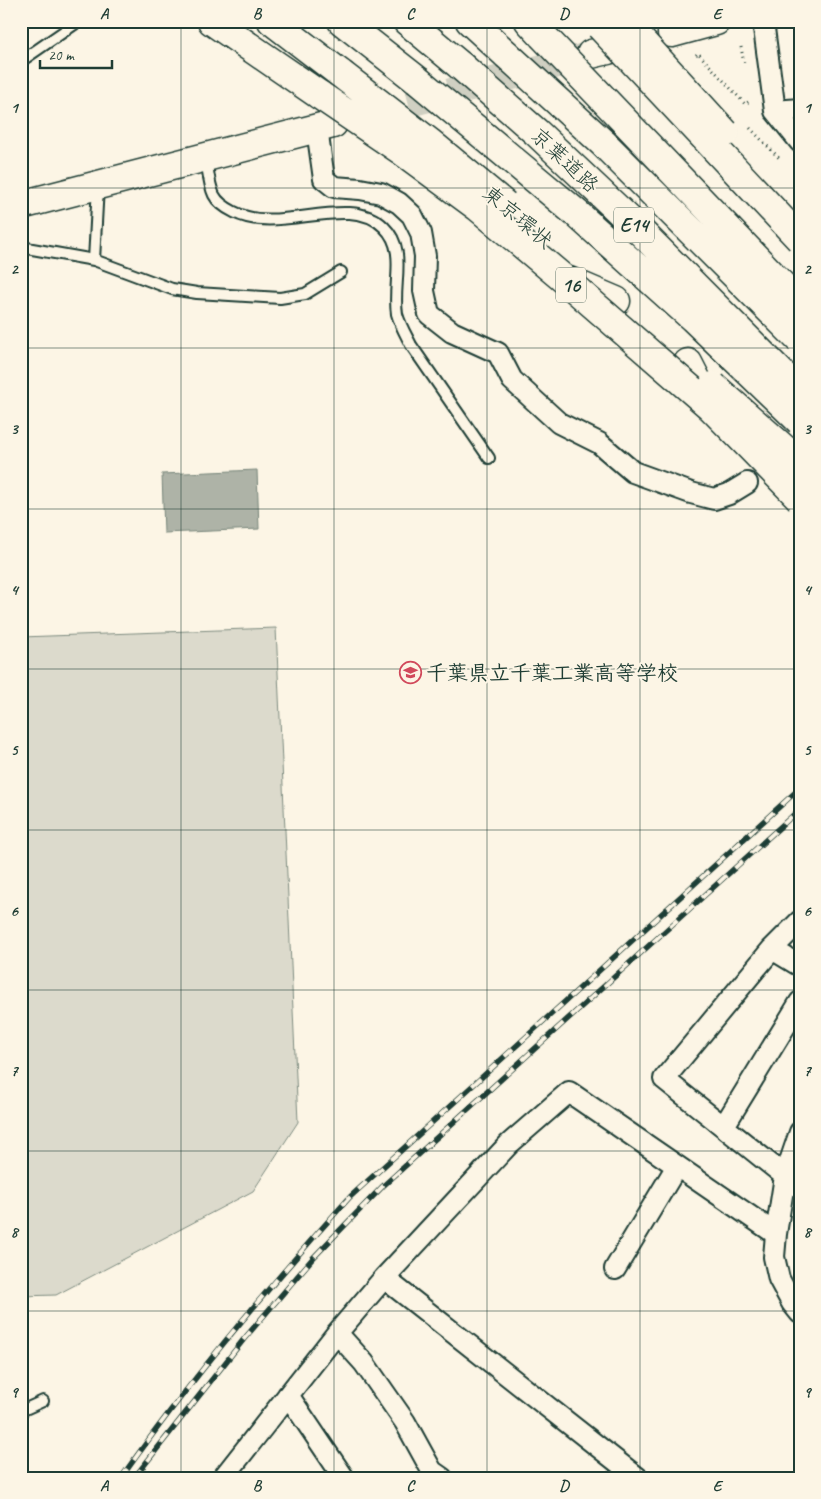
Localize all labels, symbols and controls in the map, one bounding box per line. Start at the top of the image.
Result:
text: A [100,4,110,24]
text: B [253,4,263,24]
text: C [406,4,416,24]
text: D [559,4,570,24]
text: E [713,4,724,24]
scale bar [40,38,112,70]
text: 20 m [48,46,75,65]
text: 1 [10,98,19,118]
text: 1 [803,98,812,118]
street label: 京葉道路 [525,122,605,198]
street label: 東京環状 [477,180,559,254]
road number: E14 [614,208,654,242]
text: 2 [10,259,19,279]
text: 2 [803,259,812,279]
road number: 16 [556,268,586,302]
text: 3 [10,419,19,439]
text: 3 [803,419,812,439]
text: 4 [10,580,19,600]
text: 4 [803,580,812,600]
place label: 千葉県立千葉工業高等学校 [426,660,678,686]
school or university icon: 千葉県立千葉工業高等学校 [398,661,422,685]
text: 5 [11,740,20,760]
text: 5 [804,740,813,760]
text: 6 [10,901,19,921]
text: 6 [803,901,812,921]
text: 7 [10,1061,19,1081]
text: 7 [803,1061,812,1081]
text: 8 [10,1222,19,1242]
text: 8 [803,1222,812,1242]
text: 9 [10,1382,19,1402]
text: 9 [803,1382,812,1402]
text: A [100,1476,110,1496]
text: B [253,1476,263,1496]
text: C [406,1476,416,1496]
text: D [559,1476,570,1496]
text: E [713,1476,724,1496]

